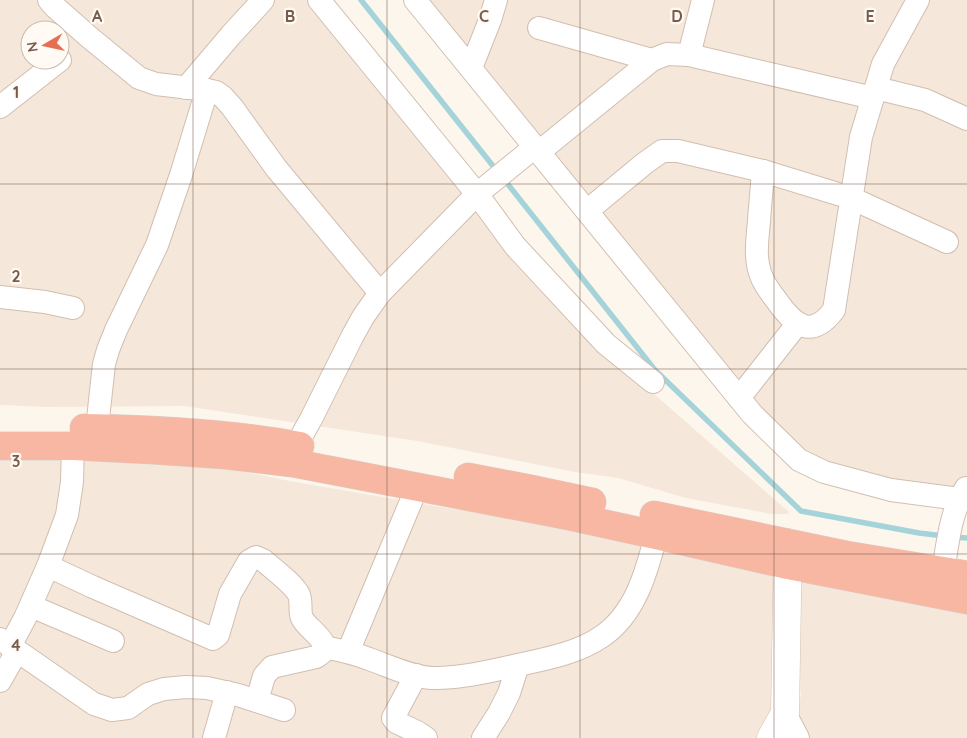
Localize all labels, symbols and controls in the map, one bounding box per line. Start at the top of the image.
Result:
text: A [92,6,103,26]
text: B [285,6,295,26]
text: C [479,6,489,26]
text: D [671,6,683,26]
text: E [865,6,875,26]
north arrow [20,20,70,70]
text: N [22,41,42,54]
text: 1 [13,82,19,102]
text: 2 [11,266,21,286]
text: 3 [12,451,20,471]
text: 4 [11,635,21,655]

